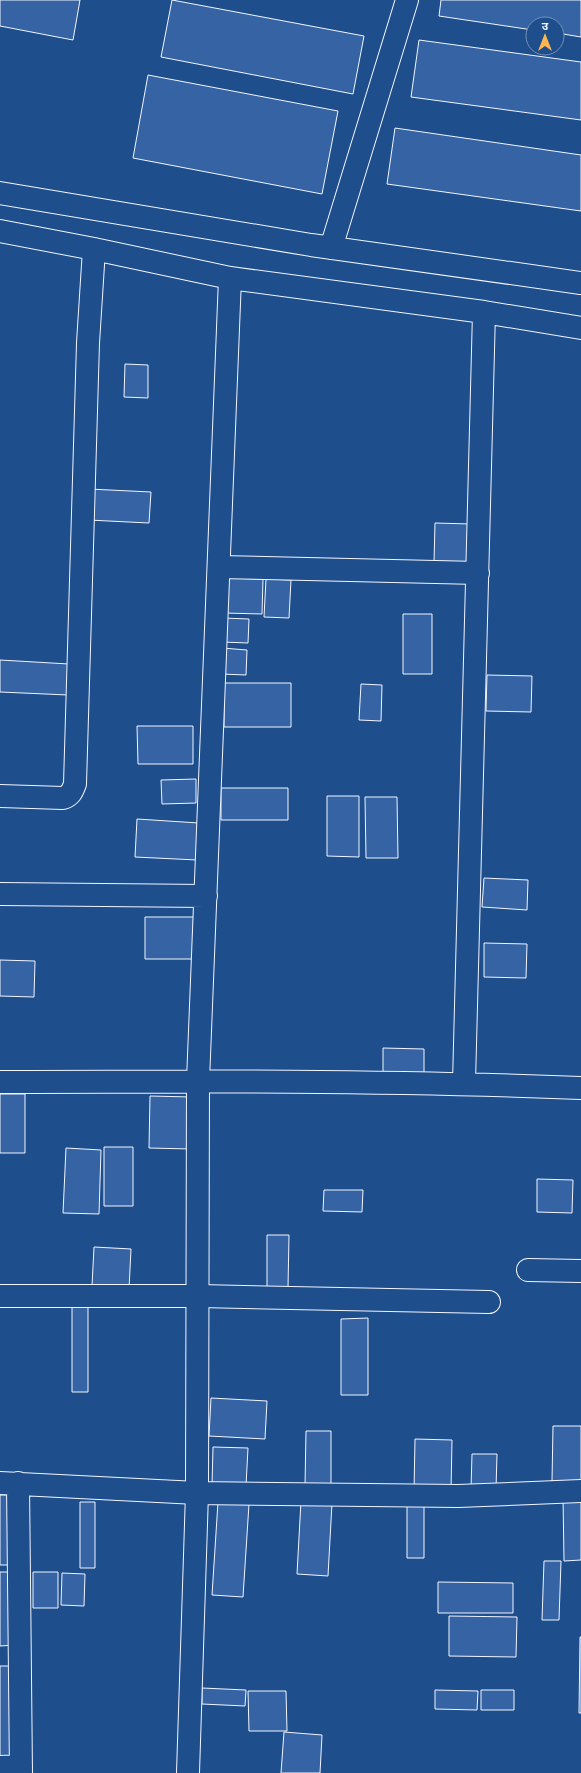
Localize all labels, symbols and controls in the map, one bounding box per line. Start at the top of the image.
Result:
north arrow [525,16,565,56]
text: उ [542,18,549,35]

